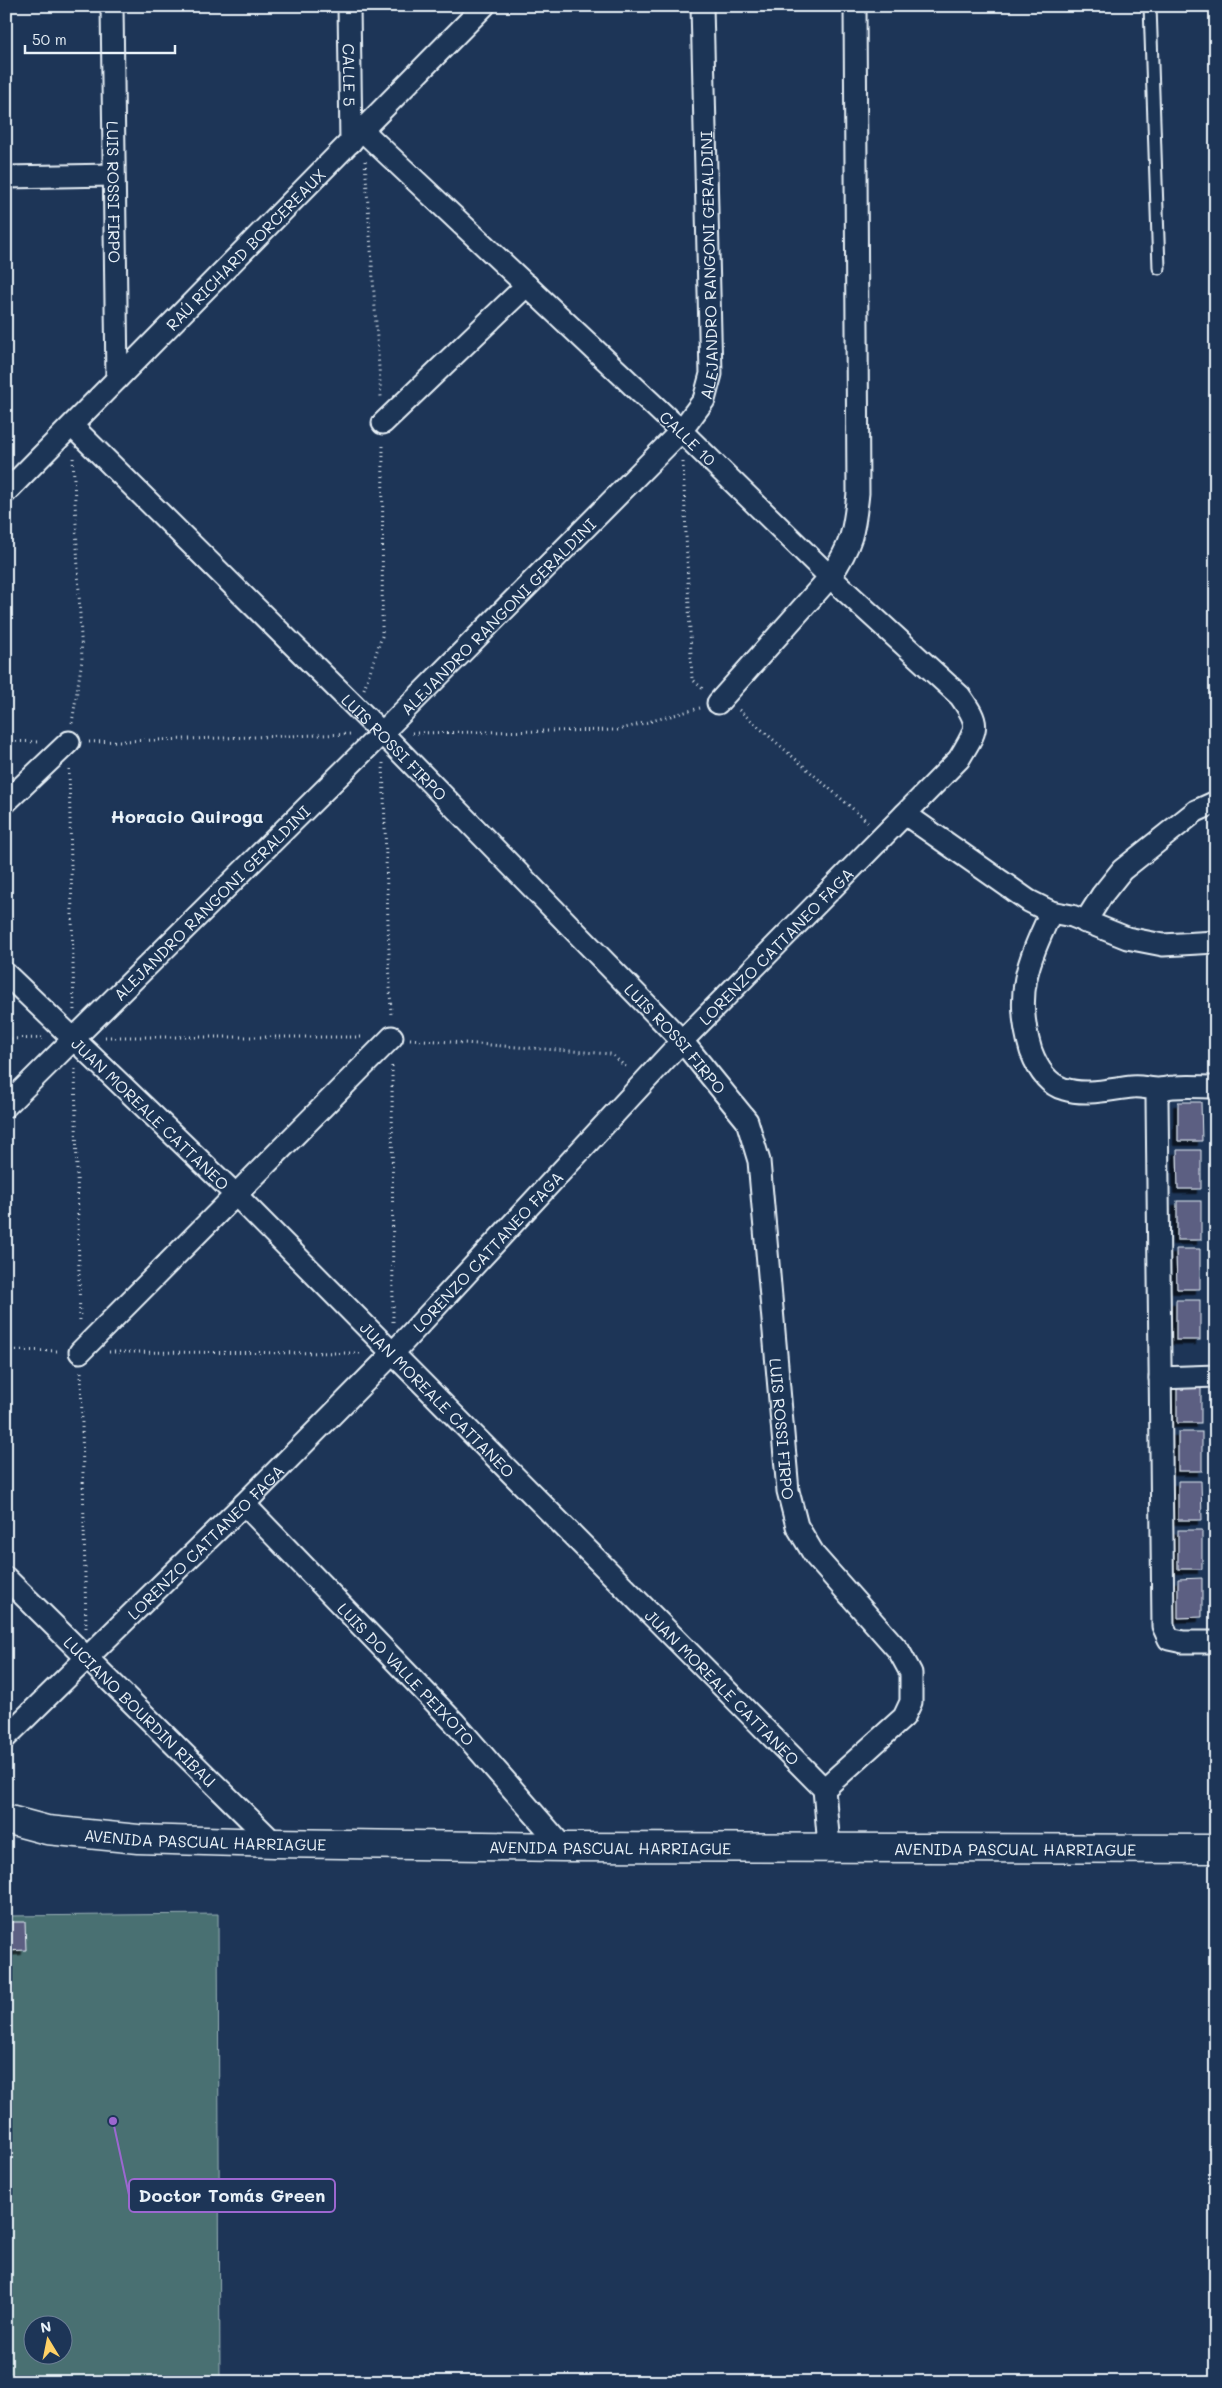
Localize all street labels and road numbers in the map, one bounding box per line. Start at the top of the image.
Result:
street label: CALLE 5 [339,43,361,107]
street label: LUIS ROSSI FIRPO [103,121,126,263]
street label: ALEJANDRO RANGONI GERALDINI [694,131,722,401]
street label: RAÚ RICHARD BORCEREAUX [161,163,329,334]
street label: CALLE 10 [655,406,721,470]
street label: ALEJANDRO RANGONI GERALDINI [396,513,600,719]
street label: LUIS ROSSI FIRPO [337,689,452,805]
street label: ALEJANDRO RANGONI GERALDINI [108,800,314,1005]
street label: LORENZO CATTANEO FAGA [694,863,857,1029]
street label: LUIS ROSSI FIRPO [621,978,731,1098]
street label: JUAN MOREALE CATTANEO [67,1032,234,1194]
street label: LORENZO CATTANEO FAGA [407,1166,567,1336]
street label: JUAN MOREALE CATTANEO [356,1317,520,1481]
street label: LUIS ROSSI FIRPO [766,1357,800,1502]
street label: LORENZO CATTANEO FAGA [122,1460,288,1624]
street label: LUIS DO VALLE PEIXOTO [334,1598,480,1750]
street label: JUAN MOREALE CATTANEO [641,1604,805,1769]
street label: LUCIANO BOURDIN RIBAU [60,1631,221,1791]
street label: AVENIDA PASCUAL HARRIAGUE [83,1823,326,1854]
street label: AVENIDA PASCUAL HARRIAGUE [489,1835,731,1858]
street label: AVENIDA PASCUAL HARRIAGUE [894,1838,1136,1859]

